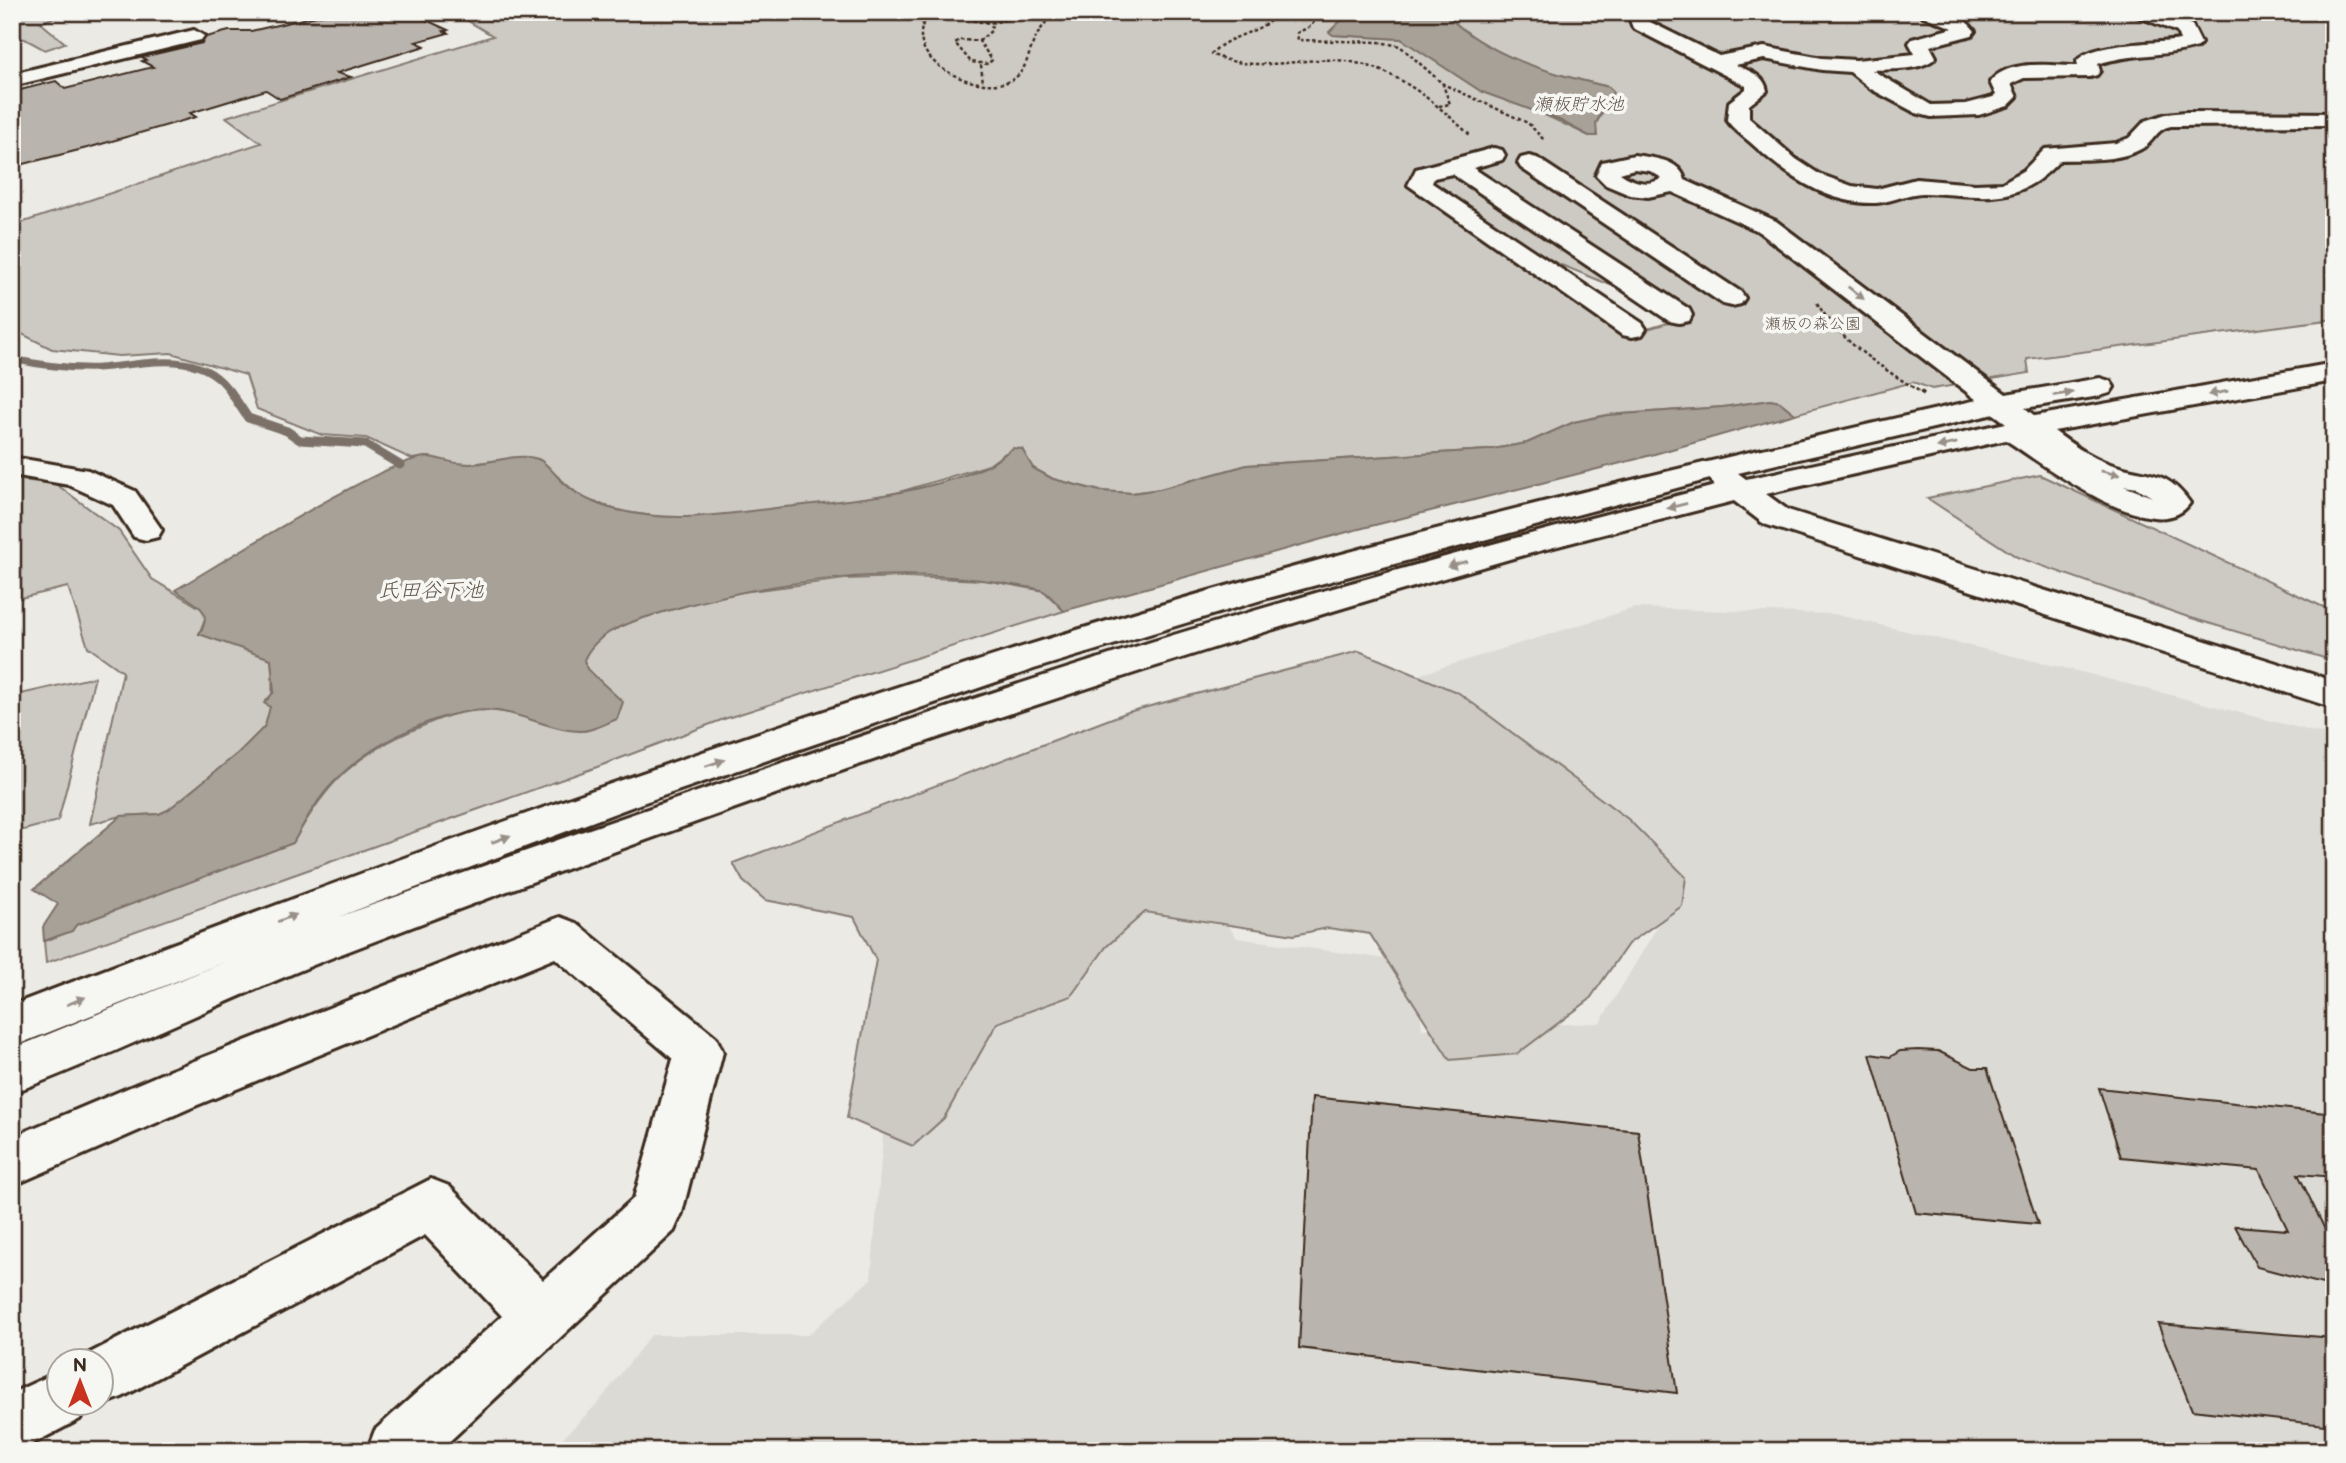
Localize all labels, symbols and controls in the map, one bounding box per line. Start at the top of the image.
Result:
water label: 瀬板貯水池 [1534,94,1625,115]
one-way arrow [1846,285,1864,300]
park label: 瀬板の森公園 [1765,315,1861,334]
one-way arrow [2052,388,2074,399]
one-way arrow [2207,388,2229,399]
one-way arrow [1936,440,1958,451]
one-way arrow [2099,468,2121,479]
one-way arrow [1666,501,1688,512]
one-way arrow [1447,560,1468,570]
water label: 氏田谷下池 [379,578,484,603]
one-way arrow [705,757,726,768]
one-way arrow [490,833,511,844]
one-way arrow [277,912,298,923]
one-way arrow [65,996,86,1007]
north arrow [46,1348,116,1418]
text: N [73,1355,87,1378]

